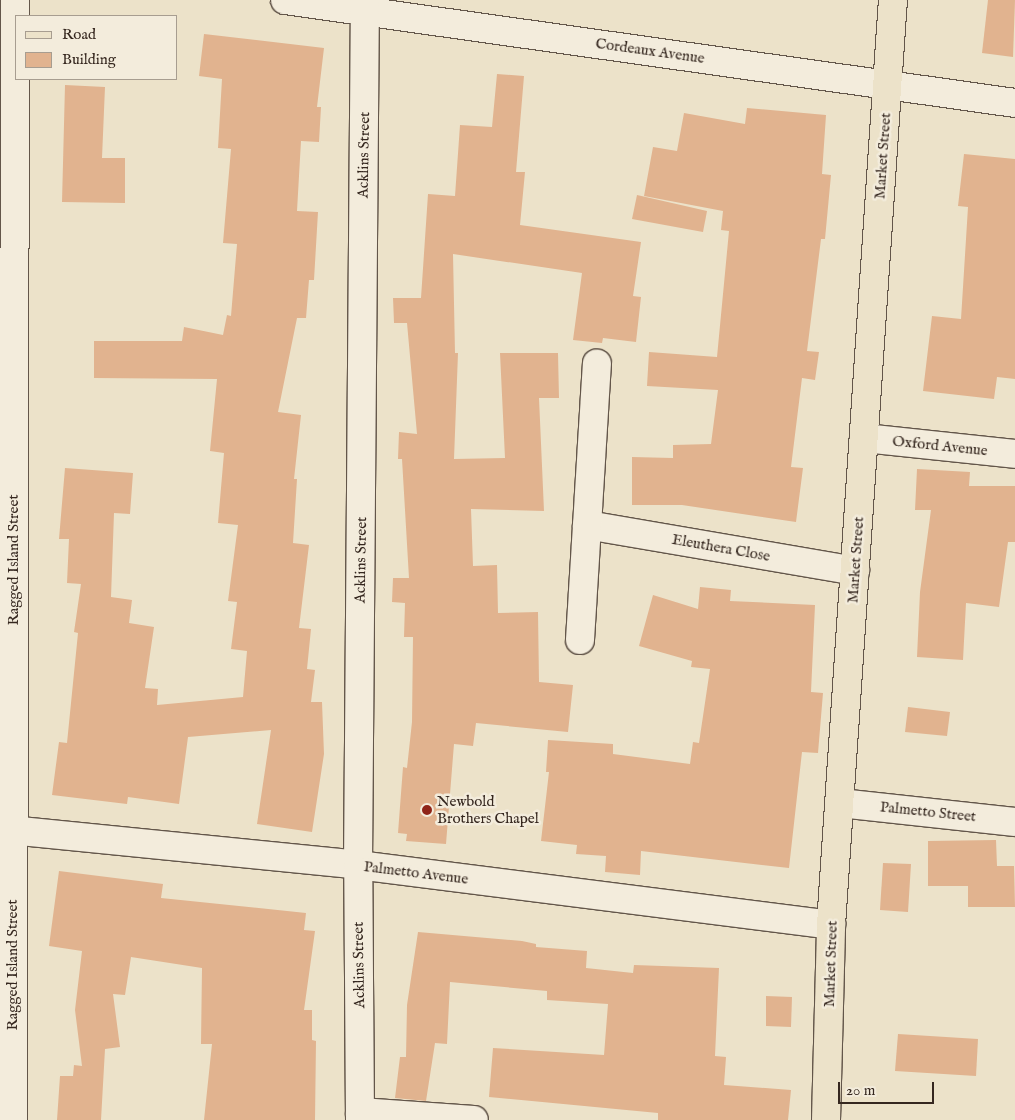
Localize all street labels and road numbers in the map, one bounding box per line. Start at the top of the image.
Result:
street label: Cordeaux Avenue [594,34,706,68]
street label: Acklins Street [354,112,374,198]
street label: Market Street [871,112,895,200]
street label: Oxford Avenue [891,432,989,460]
street label: Ragged Island Street [5,494,23,626]
street label: Market Street [844,516,868,604]
street label: Acklins Street [351,517,371,603]
street label: Eleuthera Close [671,531,771,565]
street label: Palmetto Street [879,798,977,826]
street label: Palmetto Avenue [363,858,469,888]
street label: Ragged Island Street [4,899,22,1031]
street label: Market Street [820,920,842,1008]
street label: Acklins Street [349,922,369,1008]

